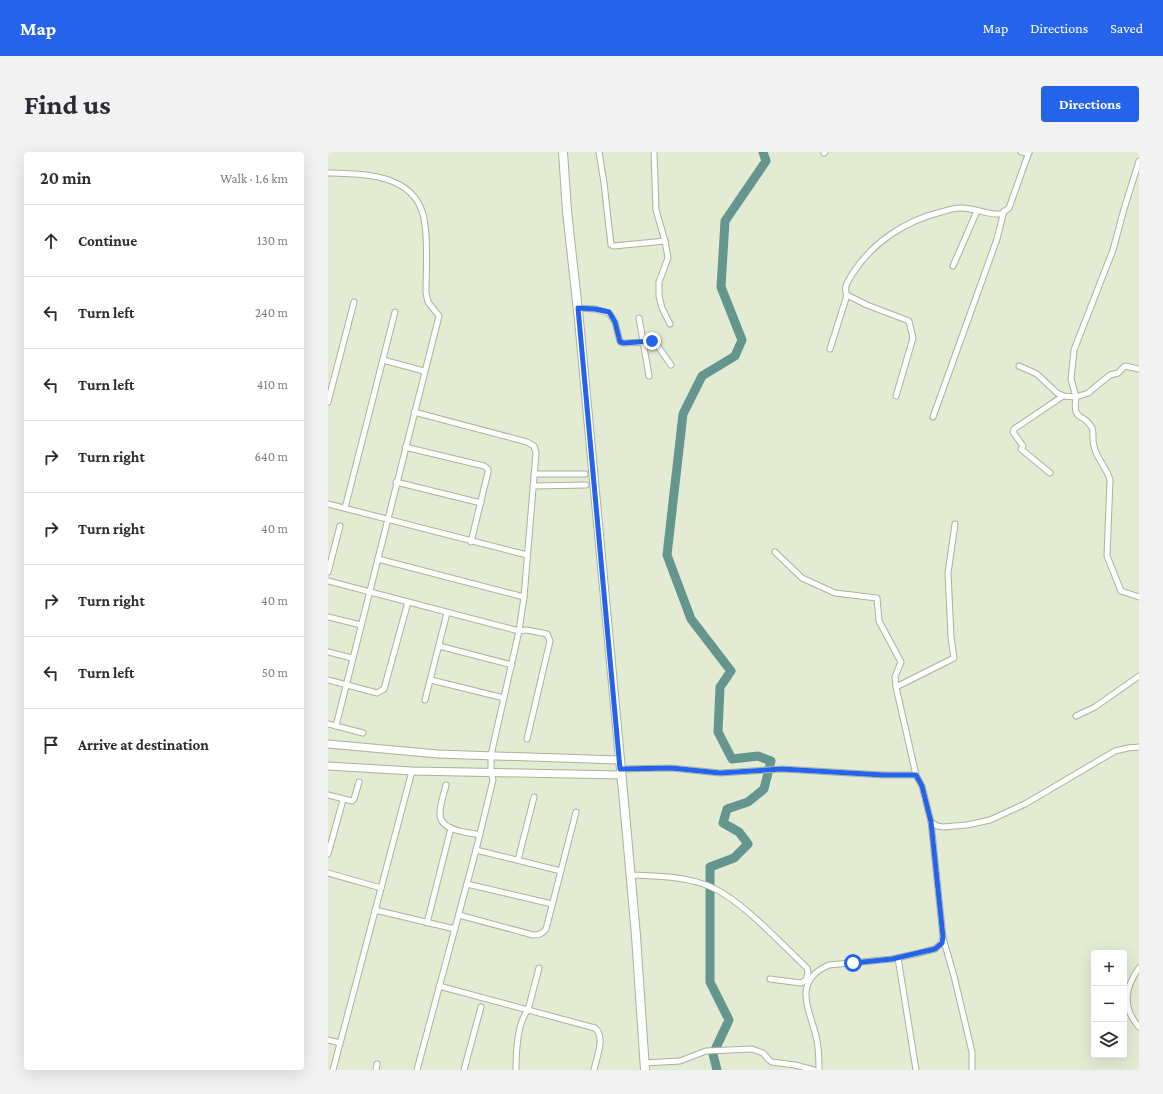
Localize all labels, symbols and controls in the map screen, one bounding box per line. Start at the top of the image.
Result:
text: Map [20,18,56,39]
text: Map [983,20,1008,36]
text: Directions [1030,20,1088,36]
text: Saved [1110,20,1143,36]
button: Directions [1041,86,1139,122]
text: Find us [24,89,111,120]
text: 20 min [40,169,91,188]
text: Walk · 1.6 km [220,171,288,186]
icon: ahead [40,230,62,252]
text: Continue [78,233,137,249]
text: 130 m [257,233,288,248]
icon: left [40,302,62,324]
text: Turn left [78,305,134,321]
text: 240 m [255,305,288,320]
route end [643,332,661,350]
icon: left [40,374,62,396]
text: Turn left [78,377,134,393]
text: 410 m [257,377,288,392]
icon: right [40,446,62,468]
text: Turn right [78,449,145,465]
text: 640 m [255,449,288,464]
icon: right [40,518,62,540]
text: Turn right [78,521,145,537]
text: 40 m [261,521,288,536]
icon: right [40,590,62,612]
text: Turn right [78,593,145,609]
text: 40 m [261,593,288,608]
icon: left [40,662,62,684]
text: Turn left [78,665,134,681]
text: 50 m [262,665,288,680]
icon: arrive [40,734,62,756]
text: Arrive at destination [78,737,209,753]
map controls [1091,950,1127,1058]
button: + [1091,950,1127,986]
route start [844,954,862,972]
button: − [1091,986,1127,1022]
button: layers [1091,1022,1127,1058]

